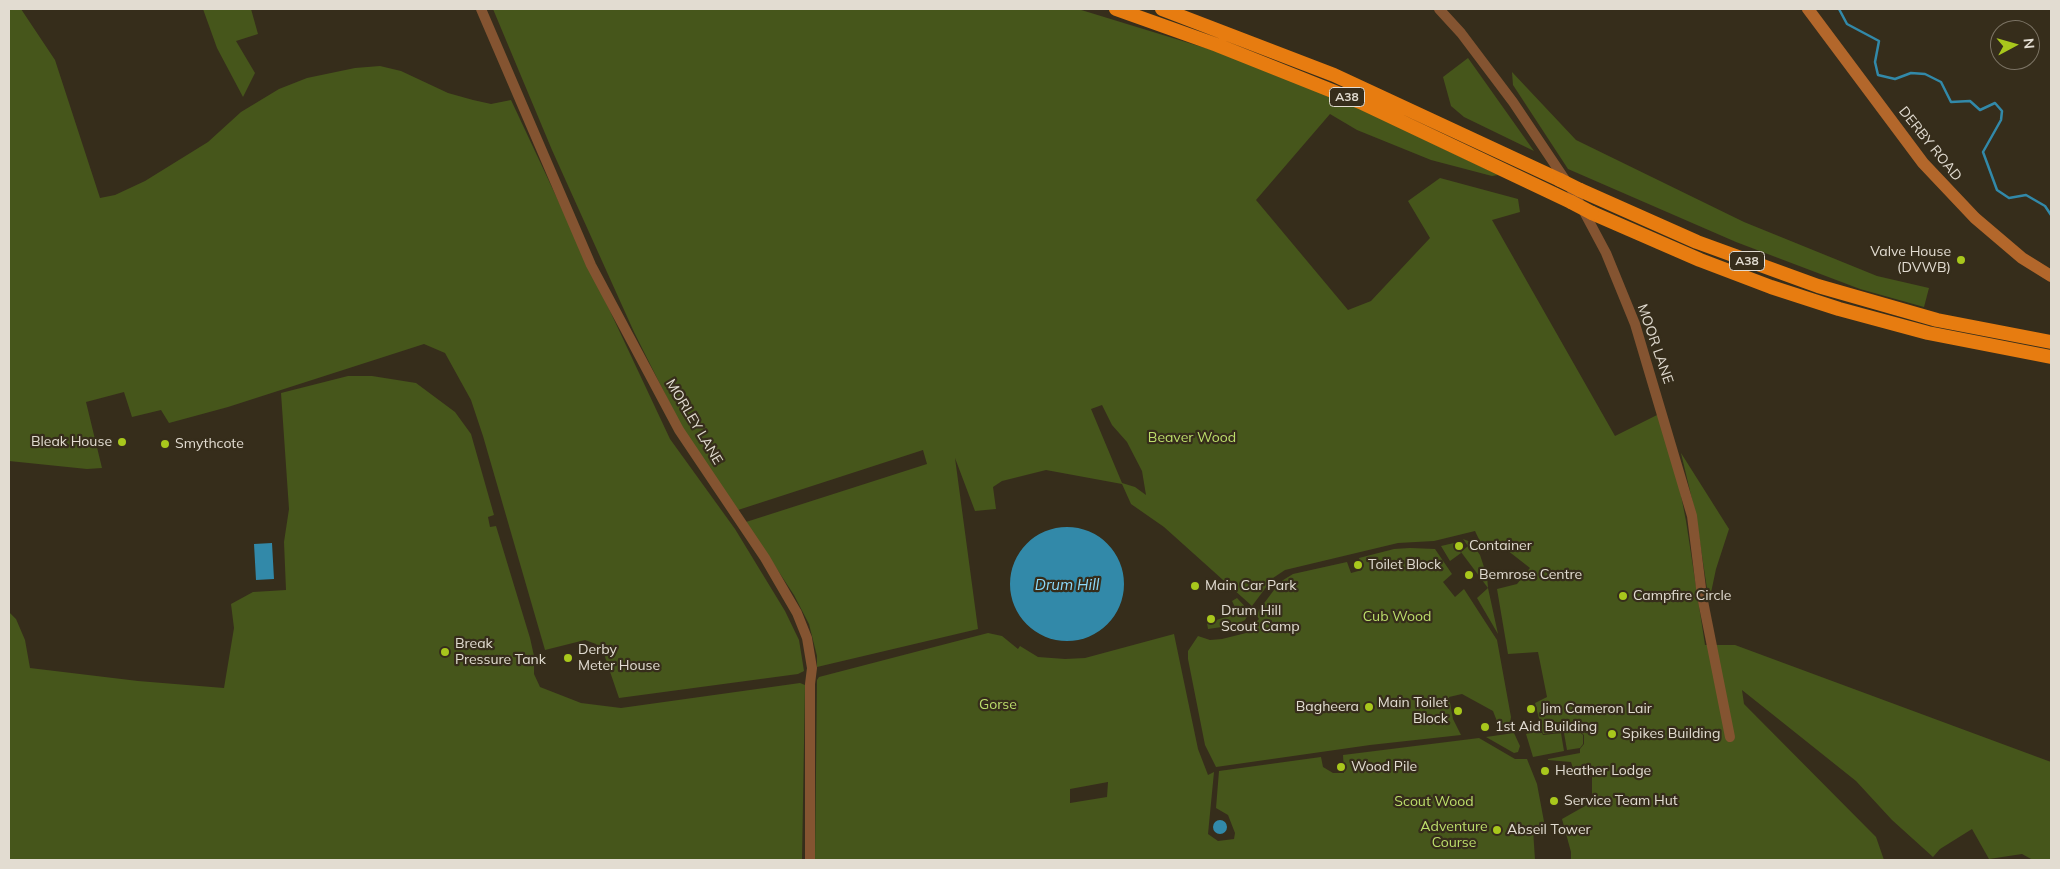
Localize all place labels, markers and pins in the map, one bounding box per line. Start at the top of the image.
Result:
place label: Valve House (DVWB) [1870,244,1951,276]
marker: Valve House (DVWB) [1955,254,1967,266]
place label: Bleak House [31,434,112,450]
marker: Bleak House [116,436,128,448]
place label: Smythcote [175,436,244,452]
marker: Smythcote [159,438,171,450]
place label: Container [1469,538,1532,554]
marker: Container [1453,540,1465,552]
place label: Toilet Block [1368,557,1441,573]
marker: Toilet Block [1352,559,1364,571]
place label: Bemrose Centre [1479,567,1582,583]
marker: Bemrose Centre [1463,569,1475,581]
place label: Main Car Park [1205,578,1297,594]
marker: Main Car Park [1189,580,1201,592]
place label: Campfire Circle [1633,588,1731,604]
marker: Campfire Circle [1617,590,1629,602]
place label: Drum Hill Scout Camp [1221,603,1300,636]
marker: Drum Hill Scout Camp [1205,613,1217,625]
place label: Break Pressure Tank [455,636,546,669]
place label: Derby Meter House [578,642,660,674]
marker: Break Pressure Tank [439,646,451,658]
marker: Derby Meter House [562,652,574,664]
place label: Main Toilet Block [1378,695,1448,728]
place label: Bagheera [1296,699,1359,715]
marker: Bagheera [1363,701,1375,713]
place label: Jim Cameron Lair [1541,701,1652,717]
marker: Jim Cameron Lair [1525,703,1537,715]
marker: Main Toilet Block [1452,705,1464,717]
place label: 1st Aid Building [1495,719,1597,735]
marker: 1st Aid Building [1479,721,1491,733]
place label: Spikes Building [1622,726,1720,742]
marker: Spikes Building [1606,728,1618,740]
place label: Wood Pile [1351,759,1417,775]
marker: Wood Pile [1335,761,1347,773]
place label: Heather Lodge [1555,763,1651,779]
marker: Heather Lodge [1539,765,1551,777]
place label: Service Team Hut [1564,793,1678,809]
marker: Service Team Hut [1548,795,1560,807]
place label: Abseil Tower [1507,822,1591,838]
marker: Abseil Tower [1491,824,1503,836]

